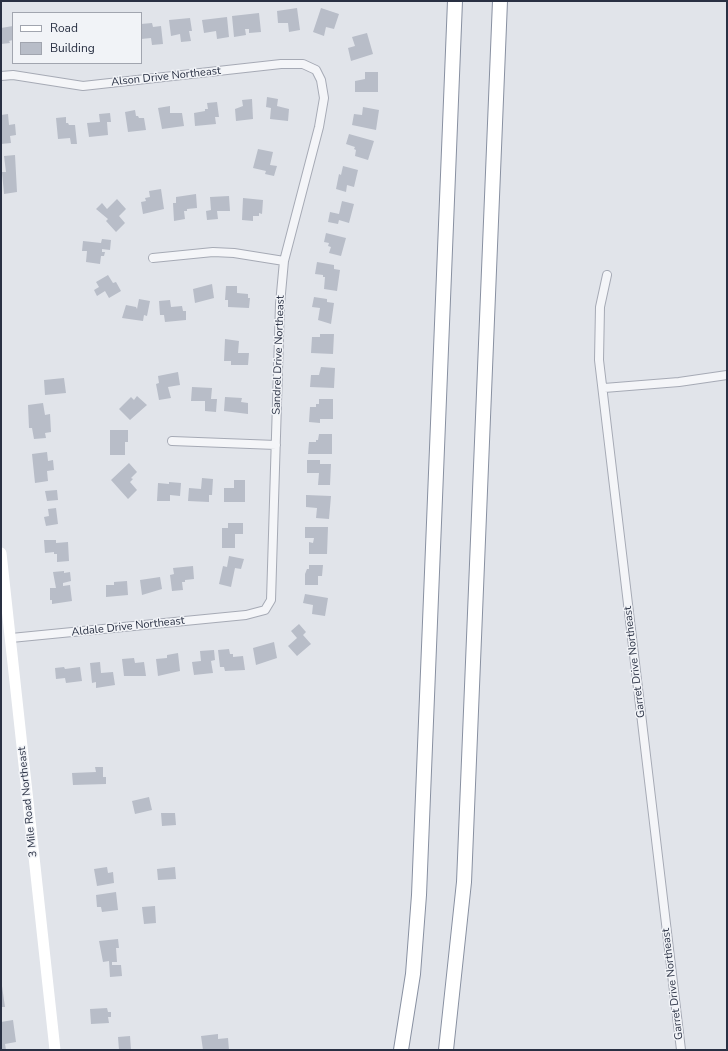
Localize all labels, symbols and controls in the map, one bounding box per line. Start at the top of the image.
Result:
legend [12,12,142,64]
text: Road [50,20,78,36]
text: Building [50,40,95,56]
street label: Alson Drive Northeast [111,65,221,89]
street label: Sandrel Drive Northeast [270,295,288,415]
street label: Garret Drive Northeast [622,605,648,719]
street label: Aldale Drive Northeast [71,614,185,640]
street label: 3 Mile Road Northeast [16,746,40,858]
street label: Garret Drive Northeast [660,927,686,1041]

